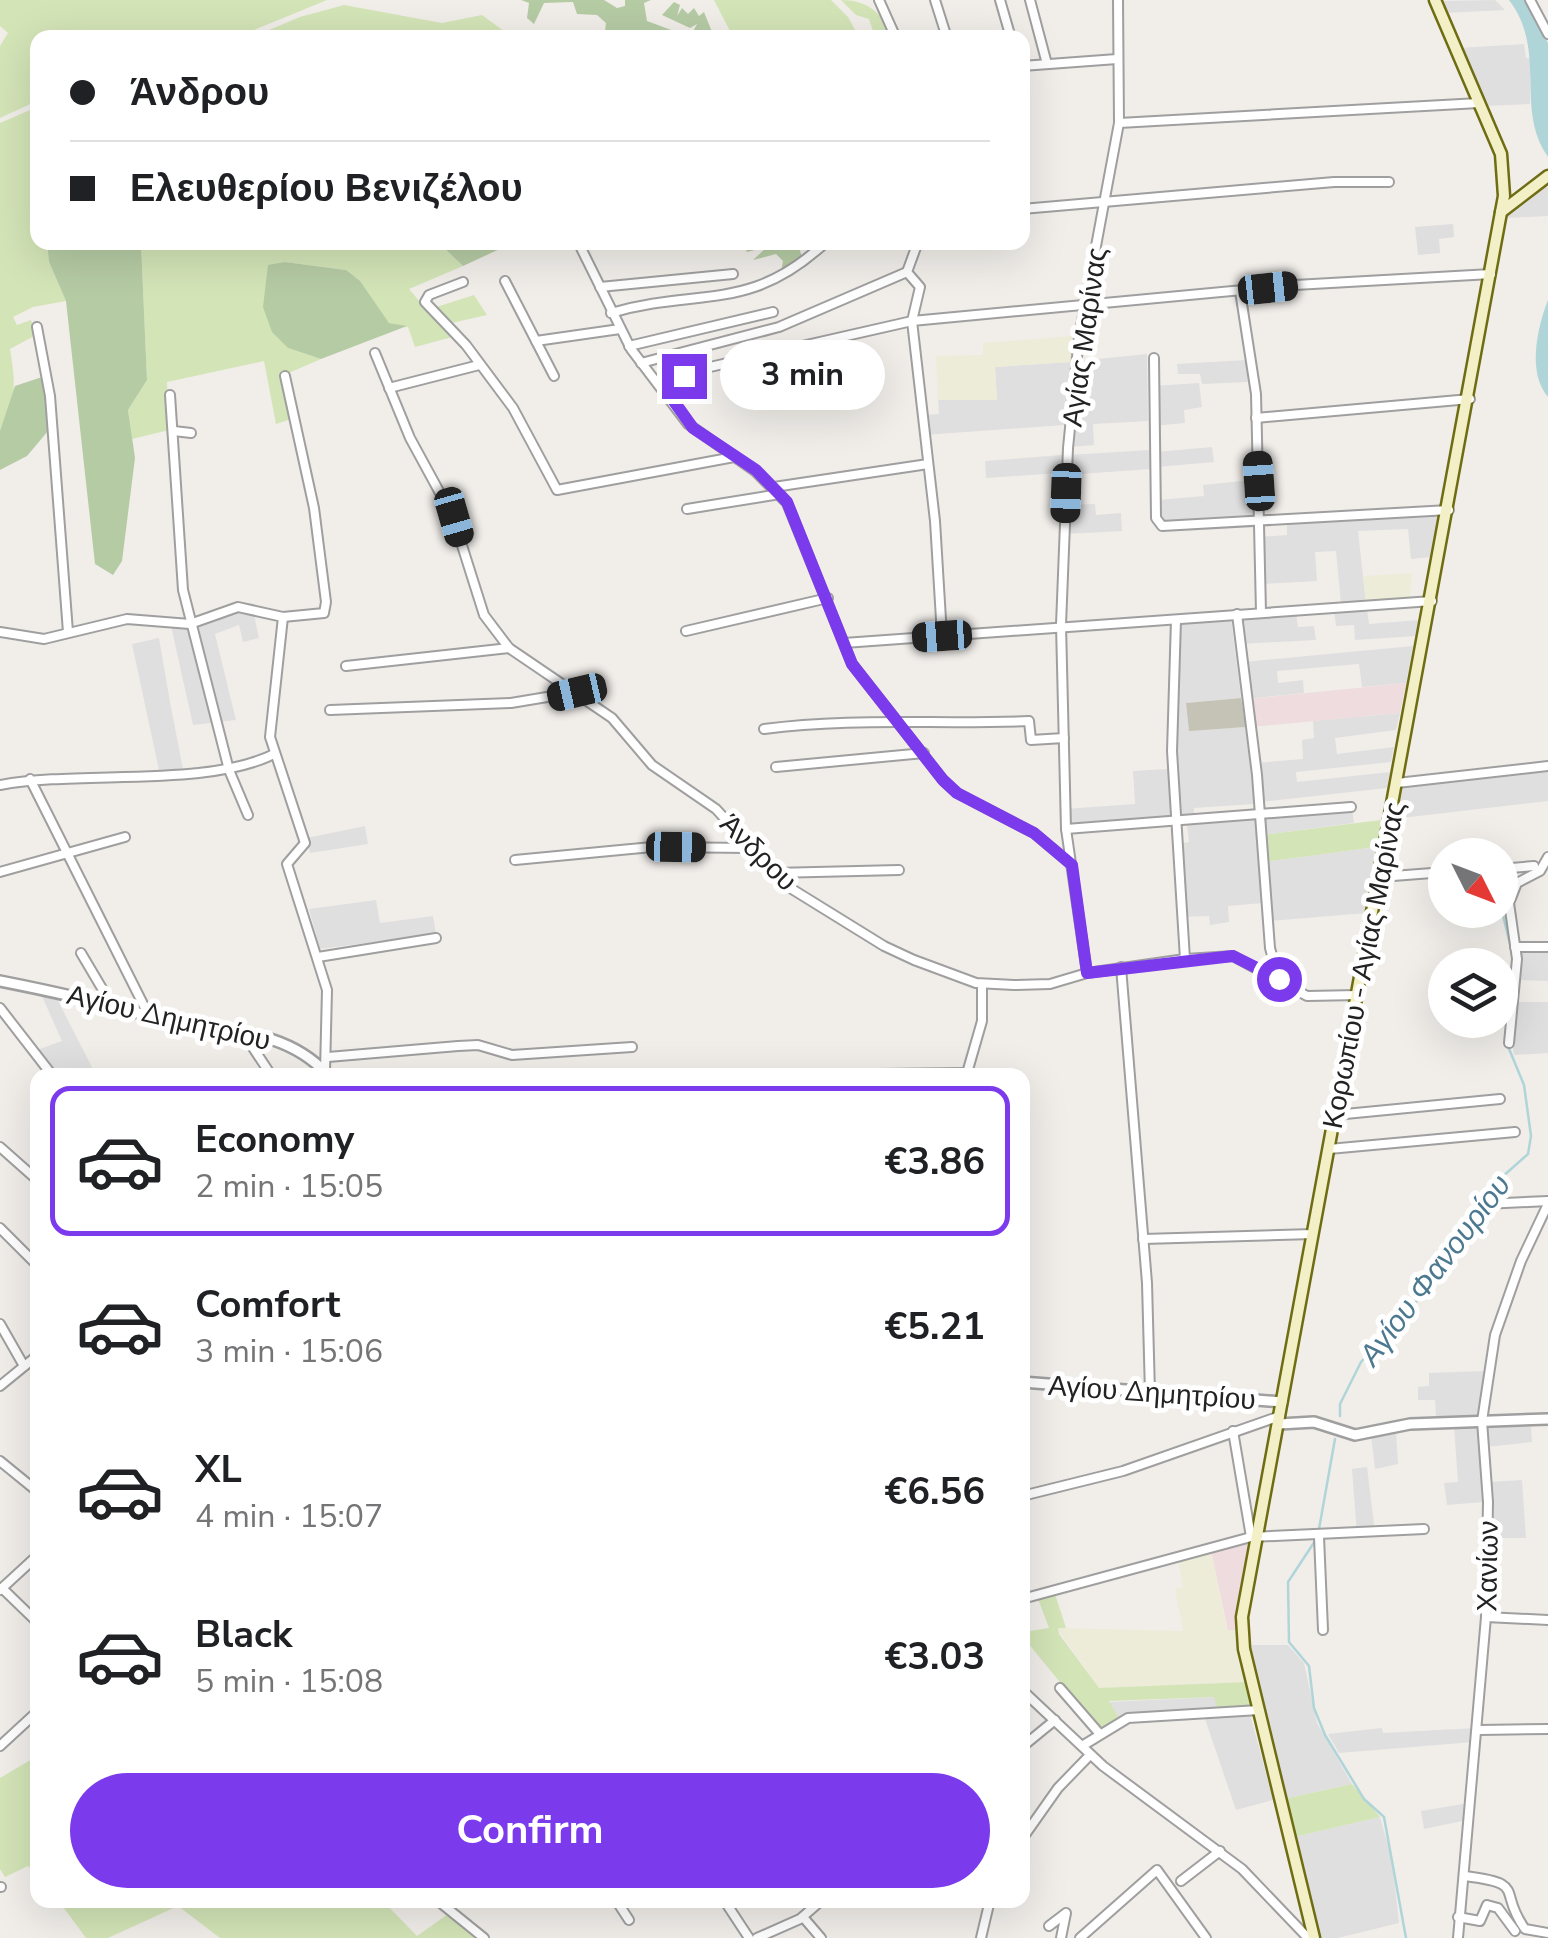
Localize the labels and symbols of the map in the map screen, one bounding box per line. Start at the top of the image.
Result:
street label: Αγίας Μαρίνας [1054,245,1116,429]
car [1237,270,1299,306]
callout: 3 min [719,341,884,411]
route end [662,354,707,399]
car [1242,450,1276,512]
car [1050,462,1082,524]
car [431,484,477,550]
car [911,619,973,653]
car [544,671,610,713]
street label: Κορωπίου - Αγίας Μαρίνας [1314,799,1414,1132]
street label: Άνδρου [711,806,805,900]
car [646,831,706,863]
north arrow [1428,838,1518,928]
route start [1257,957,1302,1002]
street label: Αγίου Δημητρίου [63,976,274,1060]
water label: Αγίου Φανουρίου [1349,1166,1521,1376]
street label: Αγίου Δημητρίου [1047,1367,1257,1419]
street label: Χανίων [1468,1520,1508,1612]

